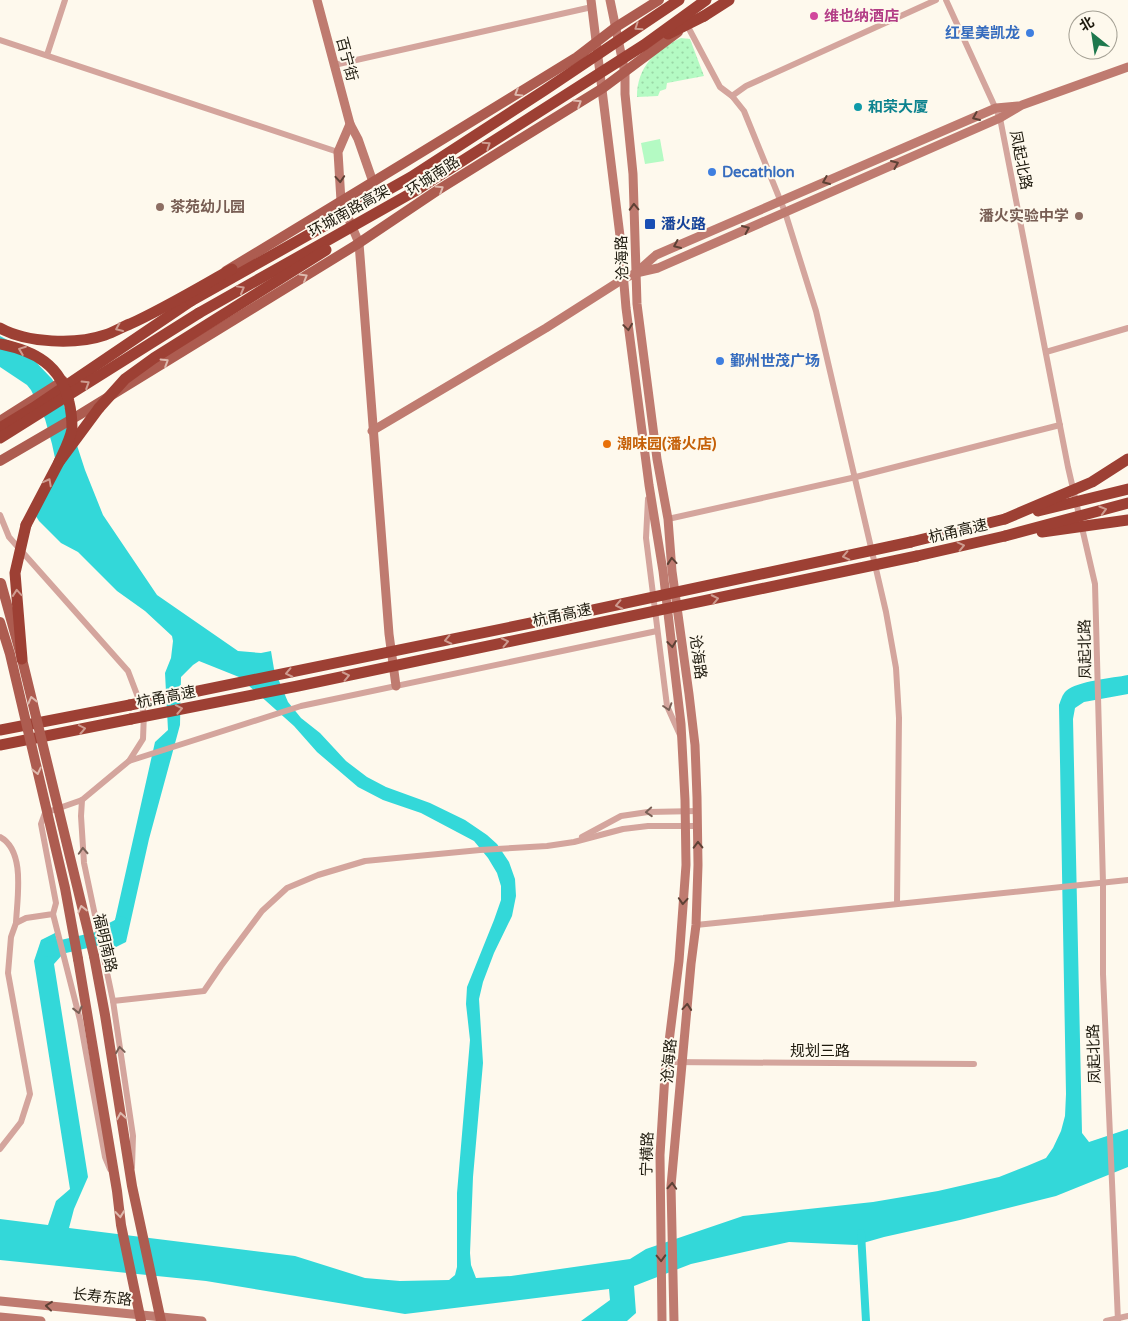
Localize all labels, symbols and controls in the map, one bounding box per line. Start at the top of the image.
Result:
place label: 维也纳酒店 [824,7,899,25]
marker: 维也纳酒店 [808,10,820,22]
north arrow [1068,10,1118,60]
text: 北 [1076,13,1097,35]
one-way arrow [635,21,644,30]
place label: 红星美凯龙 [945,24,1020,42]
marker: 红星美凯龙 [1024,27,1036,39]
street label: 百宁街 [332,35,362,83]
one-way arrow [514,87,523,97]
place label: 和荣大厦 [868,98,928,116]
one-way arrow [573,100,582,109]
marker: 和荣大厦 [852,101,864,113]
one-way arrow [972,110,981,121]
street label: 凤起北路 [1006,129,1036,191]
one-way arrow [482,142,491,152]
street label: 环城南路 [403,152,463,200]
one-way arrow [890,160,899,171]
place label: Decathlon [722,163,795,181]
marker: Decathlon [706,166,718,178]
one-way arrow [822,174,831,185]
one-way arrow [334,175,345,183]
street label: 环城南路高架 [305,181,393,241]
one-way arrow [435,185,444,195]
place label: 茶苑幼儿园 [170,198,245,216]
marker: 茶苑幼儿园 [154,201,166,213]
one-way arrow [628,203,639,211]
place label: 潘火实验中学 [979,207,1069,225]
marker: 潘火实验中学 [1073,210,1085,222]
place label: 潘火路 [661,215,706,233]
marker: 潘火路 [643,217,657,231]
one-way arrow [741,225,750,236]
street label: 沧海路 [612,235,632,281]
one-way arrow [673,239,682,250]
one-way arrow [298,273,307,283]
one-way arrow [236,286,245,296]
one-way arrow [115,322,124,333]
one-way arrow [622,323,633,331]
one-way arrow [18,346,27,356]
place label: 鄞州世茂广场 [730,352,820,370]
marker: 鄞州世茂广场 [714,355,726,367]
one-way arrow [160,358,169,368]
one-way arrow [80,381,89,391]
place label: 潮味园(潘火店) [617,435,717,453]
marker: 潮味园(潘火店) [601,438,613,450]
one-way arrow [42,479,52,488]
one-way arrow [1099,505,1107,515]
street label: 杭甬高速 [927,515,989,547]
one-way arrow [957,541,966,552]
one-way arrow [842,550,851,561]
one-way arrow [666,557,677,565]
one-way arrow [11,589,22,597]
one-way arrow [711,594,720,604]
one-way arrow [614,599,623,610]
street label: 杭甬高速 [531,600,593,630]
street label: 凤起北路 [1075,619,1095,679]
street label: 沧海路 [686,633,710,681]
one-way arrow [444,634,453,645]
one-way arrow [500,638,509,648]
one-way arrow [666,640,677,648]
one-way arrow [285,667,294,678]
one-way arrow [341,671,350,681]
street label: 杭甬高速 [135,682,197,712]
one-way arrow [27,695,38,704]
one-way arrow [663,703,673,711]
one-way arrow [175,704,183,715]
one-way arrow [78,724,87,734]
one-way arrow [31,767,42,776]
one-way arrow [645,807,653,818]
one-way arrow [693,841,703,848]
one-way arrow [77,847,88,855]
one-way arrow [678,898,689,906]
one-way arrow [77,905,88,913]
street label: 福明南路 [89,912,121,974]
one-way arrow [682,1003,693,1011]
one-way arrow [72,1006,83,1015]
street label: 凤起北路 [1084,1024,1104,1084]
street label: 沧海路 [658,1038,680,1084]
street label: 规划三路 [790,1042,850,1060]
one-way arrow [116,1046,126,1055]
one-way arrow [117,1112,127,1120]
street label: 宁横路 [637,1131,657,1177]
one-way arrow [666,1182,677,1190]
one-way arrow [114,1210,125,1218]
one-way arrow [656,1254,666,1262]
street label: 长寿东路 [71,1285,133,1309]
one-way arrow [45,1301,53,1312]

